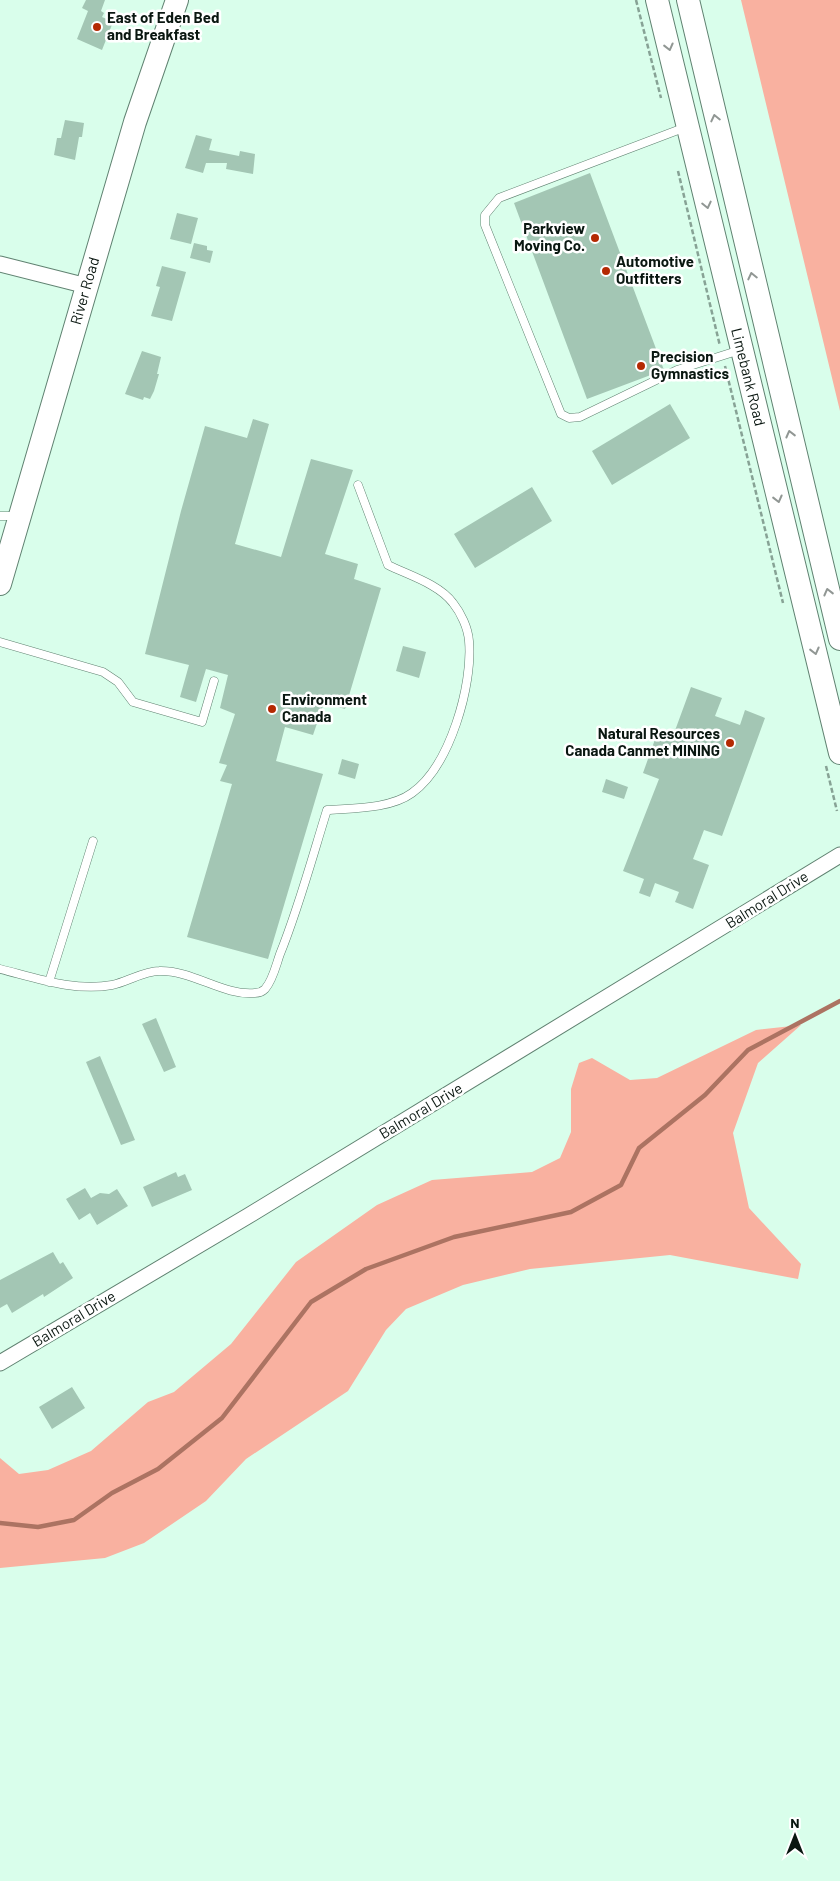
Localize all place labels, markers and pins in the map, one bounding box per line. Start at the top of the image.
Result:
place label: East of Eden Bed and Breakfast [107,8,219,43]
marker: East of Eden Bed and Breakfast [91,21,103,33]
place label: Parkview Moving Co. [514,219,585,254]
marker: Parkview Moving Co. [589,232,601,244]
place label: Automotive Outfitters [616,252,694,287]
marker: Automotive Outfitters [600,265,612,277]
place label: Precision Gymnastics [651,347,729,382]
marker: Precision Gymnastics [635,360,647,372]
place label: Environment Canada [282,690,367,725]
marker: Environment Canada [266,703,278,715]
place label: Natural Resources Canada Canmet MINING [565,724,720,759]
marker: Natural Resources Canada Canmet MINING [724,737,736,749]

